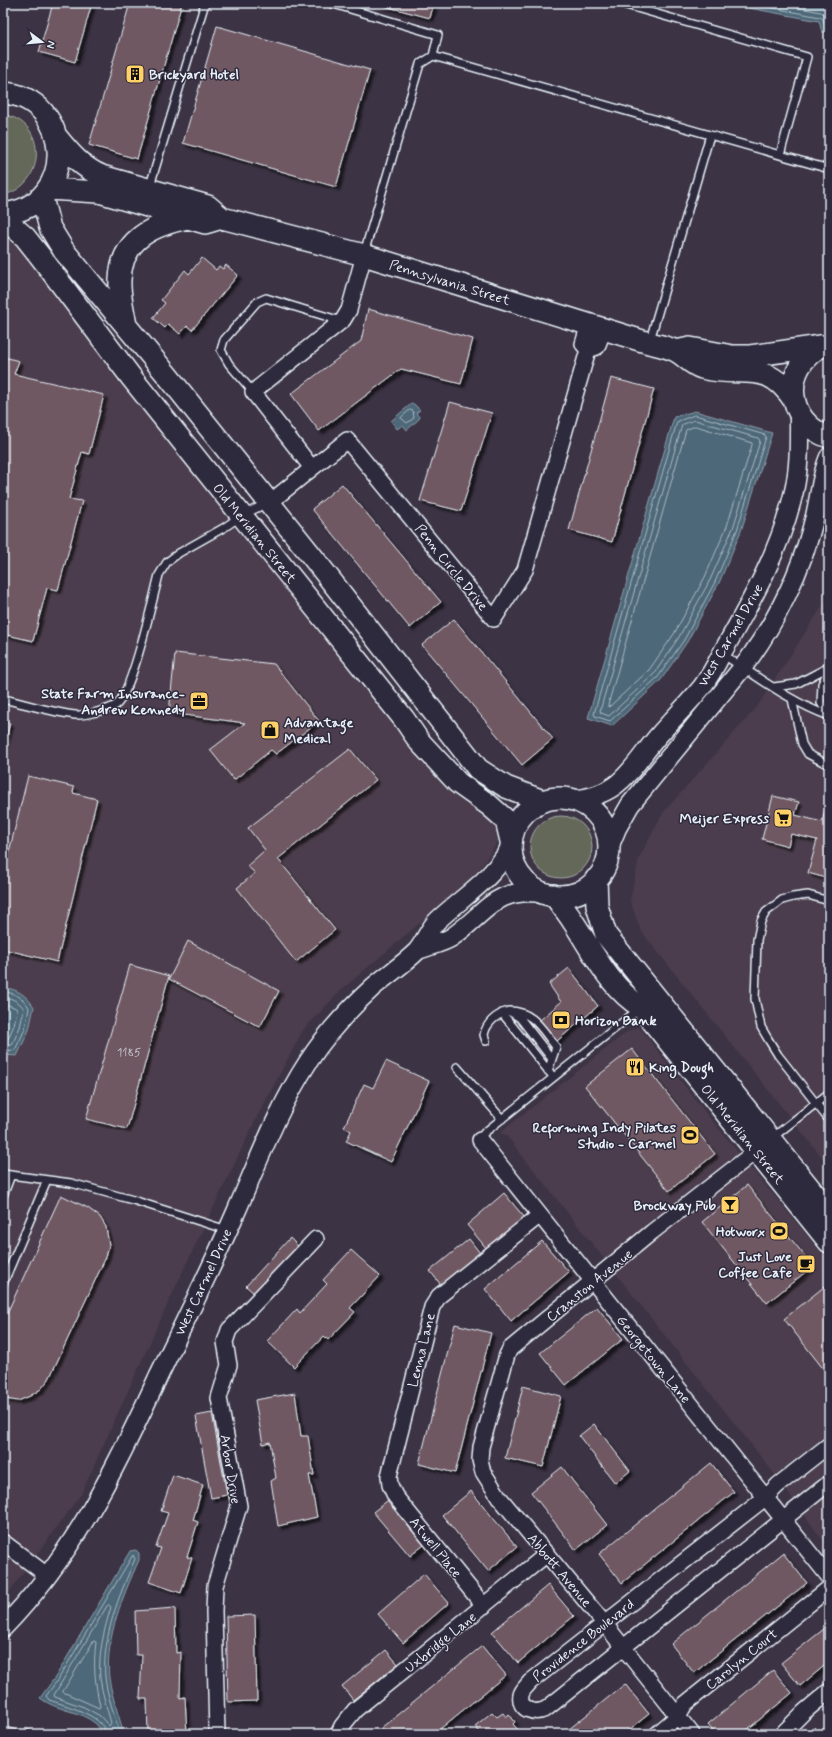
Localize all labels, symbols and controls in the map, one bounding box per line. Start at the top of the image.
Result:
north arrow [22,22,62,62]
text: N [43,39,58,50]
building icon: Brickyard Hotel [124,63,146,85]
place label: Brickyard Hotel [149,66,239,84]
street label: Pennsylvania Street [387,256,513,310]
street label: Old Meridian Street [208,480,301,588]
street label: Penn Circle Drive [411,521,492,615]
street label: West Carmel Drive [694,581,768,690]
place label: State Farm Insurance- Andrew Kennedy [41,685,186,719]
office icon: State Farm Insurance- Andrew Kennedy [188,690,210,712]
place label: Advantage Medical [284,714,354,748]
shop icon: Advantage Medical [259,719,281,741]
supermarket icon: Meijer Express [772,807,794,829]
place label: Meijer Express [679,810,770,828]
bank icon: Horizon Bank [550,1009,572,1031]
place label: Horizon Bank [575,1012,657,1030]
house number: 1185 [117,1045,141,1061]
restaurant icon: King Dough [624,1056,646,1078]
place label: King Dough [649,1059,714,1080]
street label: Old Meridian Street [696,1081,789,1189]
place label: Reforming Indy Pilates Studio - Carmel [533,1119,677,1153]
sports icon: Reforming Indy Pilates Studio - Carmel [679,1124,701,1146]
bar icon: Brockway Pub [719,1194,741,1216]
place label: Brockway Pub [634,1197,716,1215]
sports icon: Hotworx [768,1220,790,1242]
place label: Hotworx [716,1223,765,1241]
street label: West Carmel Drive [171,1226,237,1339]
street label: Cranston Avenue [543,1245,637,1326]
place label: Just Love Coffee Cafe [718,1248,792,1282]
cafe icon: Just Love Coffee Cafe [795,1253,817,1275]
street label: Lenna Lane [404,1311,440,1389]
street label: Georgetown Lane [611,1312,694,1408]
street label: Arbor Drive [216,1433,244,1505]
street label: Atwell Place [405,1513,465,1582]
street label: Abbott Avenue [523,1530,595,1611]
street label: Providence Boulevard [529,1595,638,1686]
street label: Uxbridge Lane [401,1608,482,1679]
street label: Carolyn Court [702,1625,782,1694]

